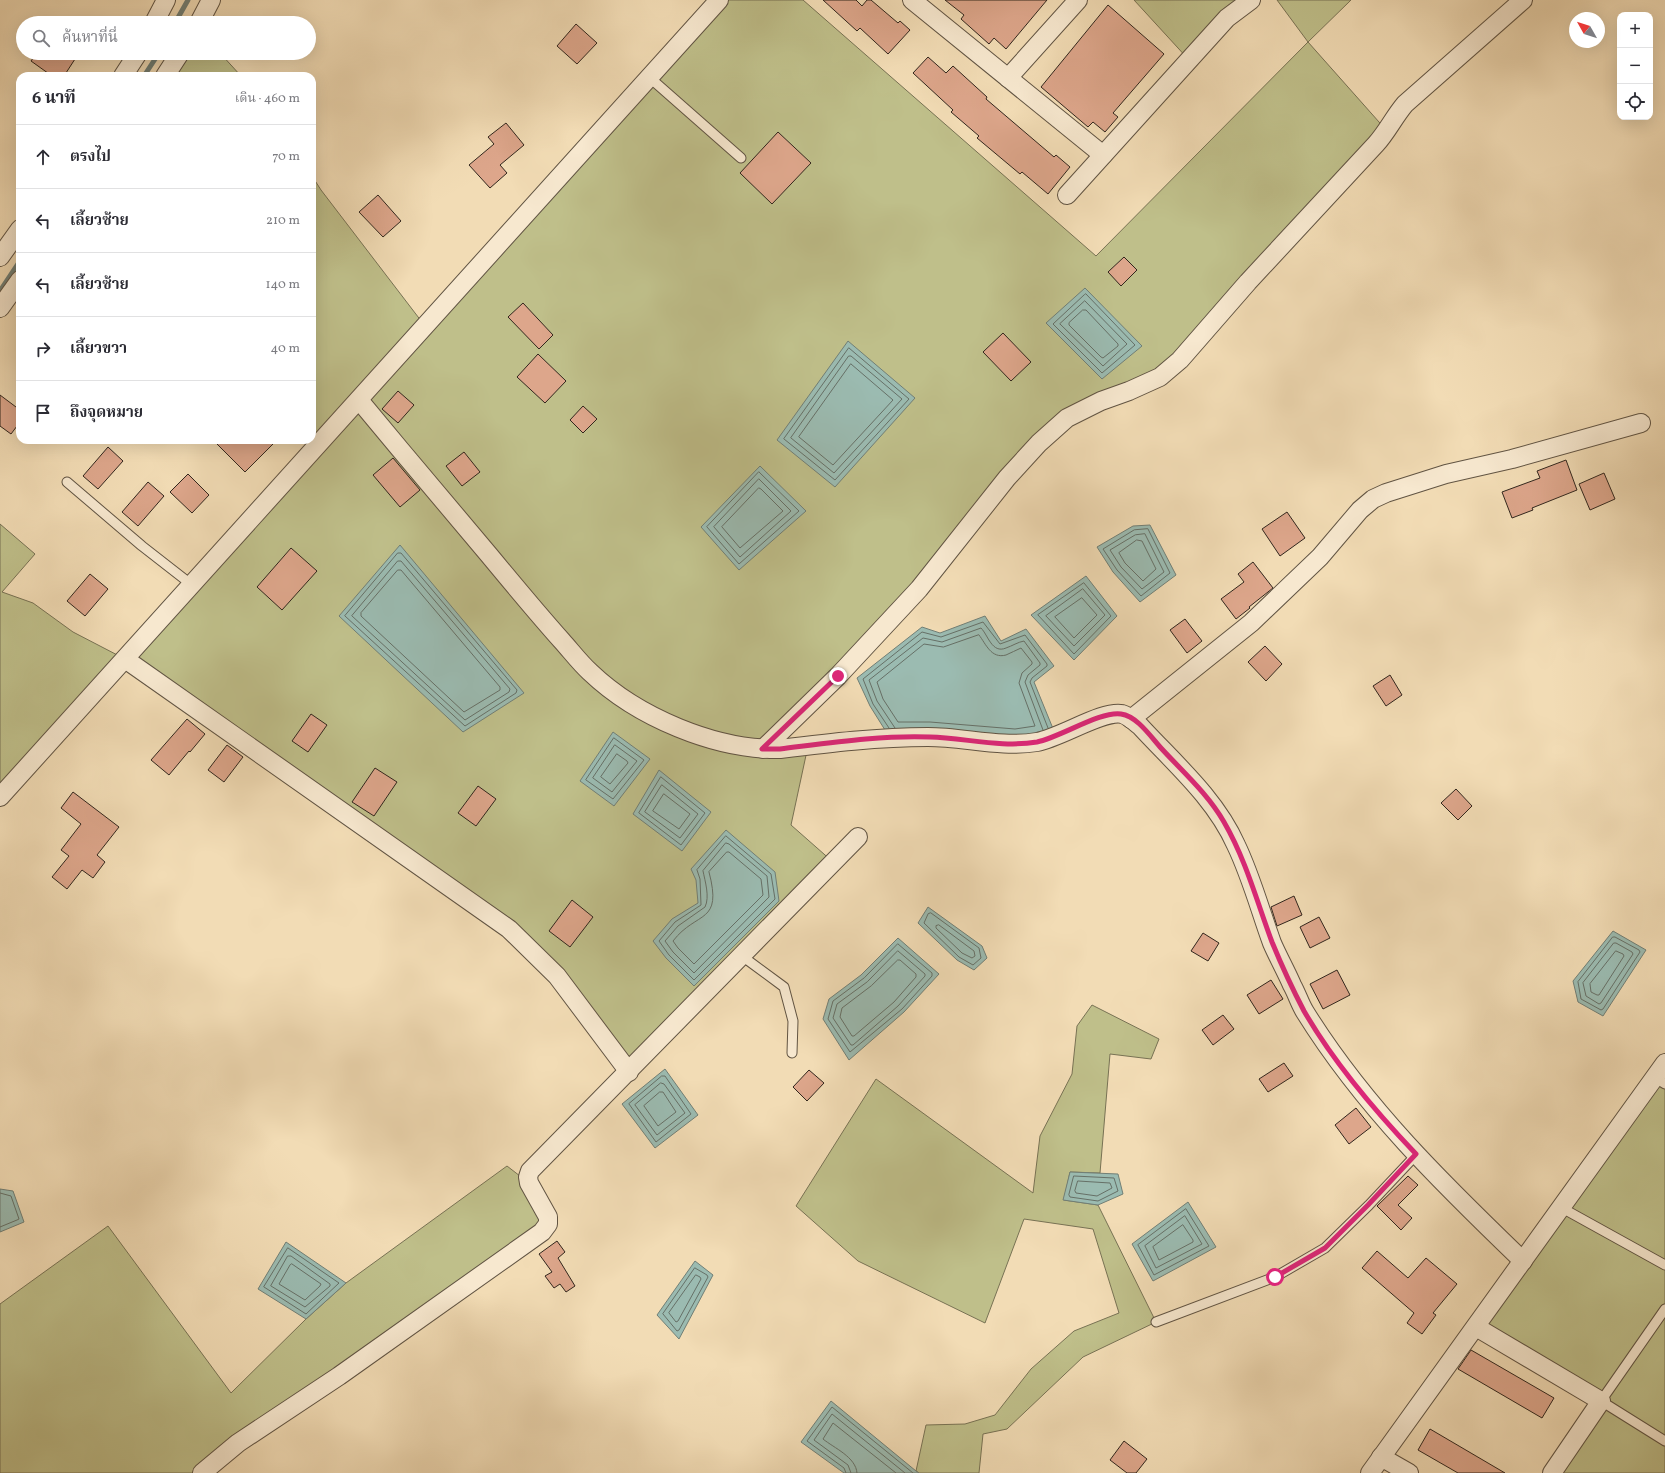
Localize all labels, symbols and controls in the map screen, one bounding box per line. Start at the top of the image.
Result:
north arrow [1569,12,1605,48]
map controls [1617,12,1653,120]
button: + [1617,12,1653,48]
search box [16,16,316,60]
icon: search [30,27,52,49]
text: ค้นหาที่นี่ [62,28,118,49]
button: − [1617,48,1653,84]
button: locate [1617,84,1653,120]
text: 6 นาที [32,87,76,110]
text: เดิน · 460 m [235,90,300,108]
icon: ahead [32,146,54,168]
text: ตรงไป [70,147,111,168]
text: 70 m [272,148,300,166]
icon: left [32,210,54,232]
text: เลี้ยวซ้าย [70,211,129,232]
text: 210 m [266,212,300,230]
icon: left [32,274,54,296]
text: เลี้ยวซ้าย [70,275,129,296]
text: 140 m [266,276,300,294]
icon: right [32,338,54,360]
text: เลี้ยวขวา [70,339,127,360]
text: 40 m [271,340,300,358]
icon: arrive [32,402,54,424]
text: ถึงจุดหมาย [70,403,143,424]
route end [829,667,847,685]
route start [1266,1268,1284,1286]

